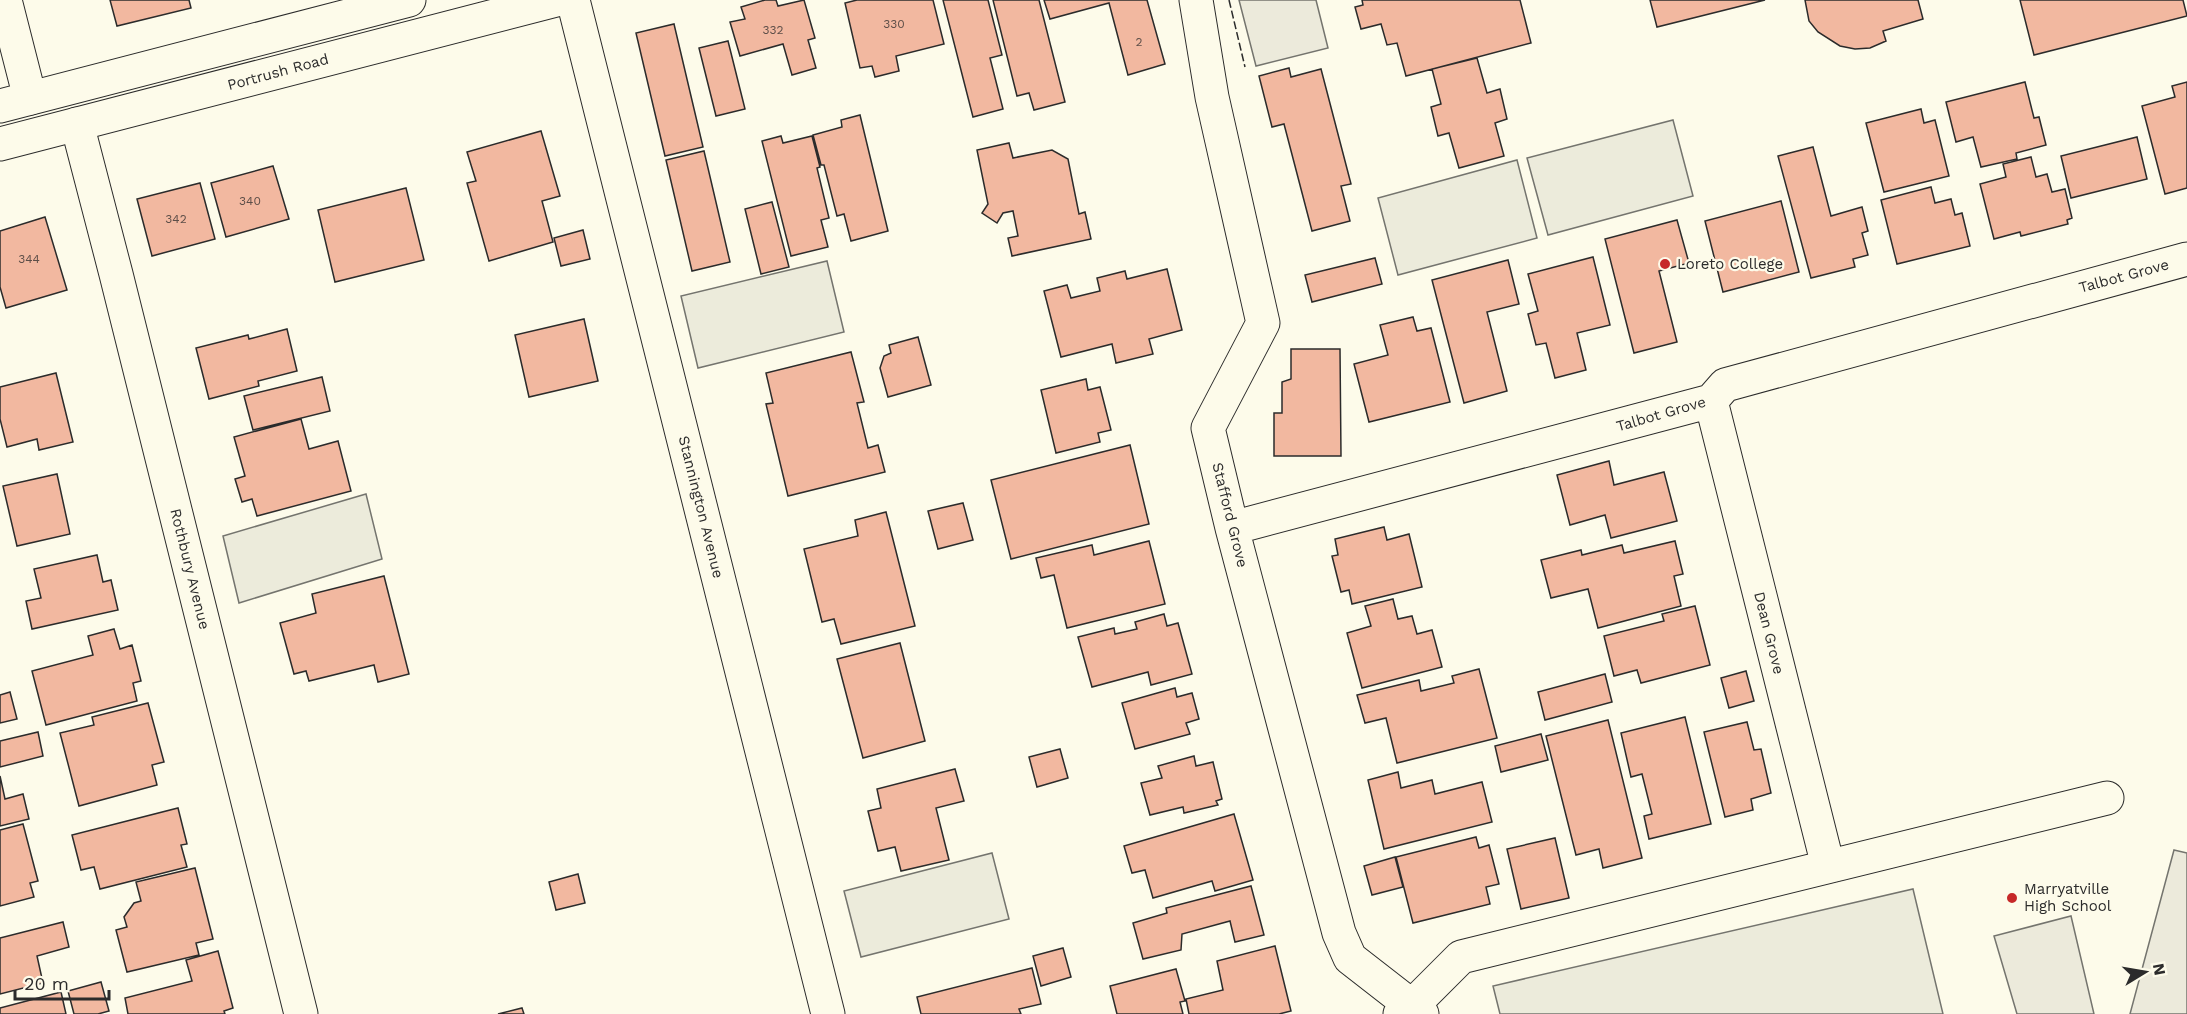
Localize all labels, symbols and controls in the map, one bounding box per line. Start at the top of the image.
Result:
house number: 330 [883,17,905,31]
house number: 332 [763,23,784,37]
house number: 2 [1136,35,1143,49]
street label: Portrush Road [225,50,331,94]
house number: 340 [239,194,261,208]
house number: 342 [165,212,187,226]
house number: 344 [18,252,40,266]
place label: Loreto College [1677,255,1783,273]
street label: Talbot Grove [2077,255,2171,297]
marker: Loreto College [1658,257,1672,271]
street label: Talbot Grove [1614,393,1708,435]
street label: Stannington Avenue [675,434,727,580]
street label: Stafford Grove [1208,461,1252,569]
street label: Rothbury Avenue [166,507,214,631]
street label: Dean Grove [1750,590,1788,676]
place label: Marryatville High School [2024,880,2112,915]
marker: Marryatville High School [2005,891,2019,905]
north arrow [2115,942,2175,1002]
text: N [2149,962,2170,977]
scale bar [15,963,110,1001]
text: 20 m [24,973,69,994]

